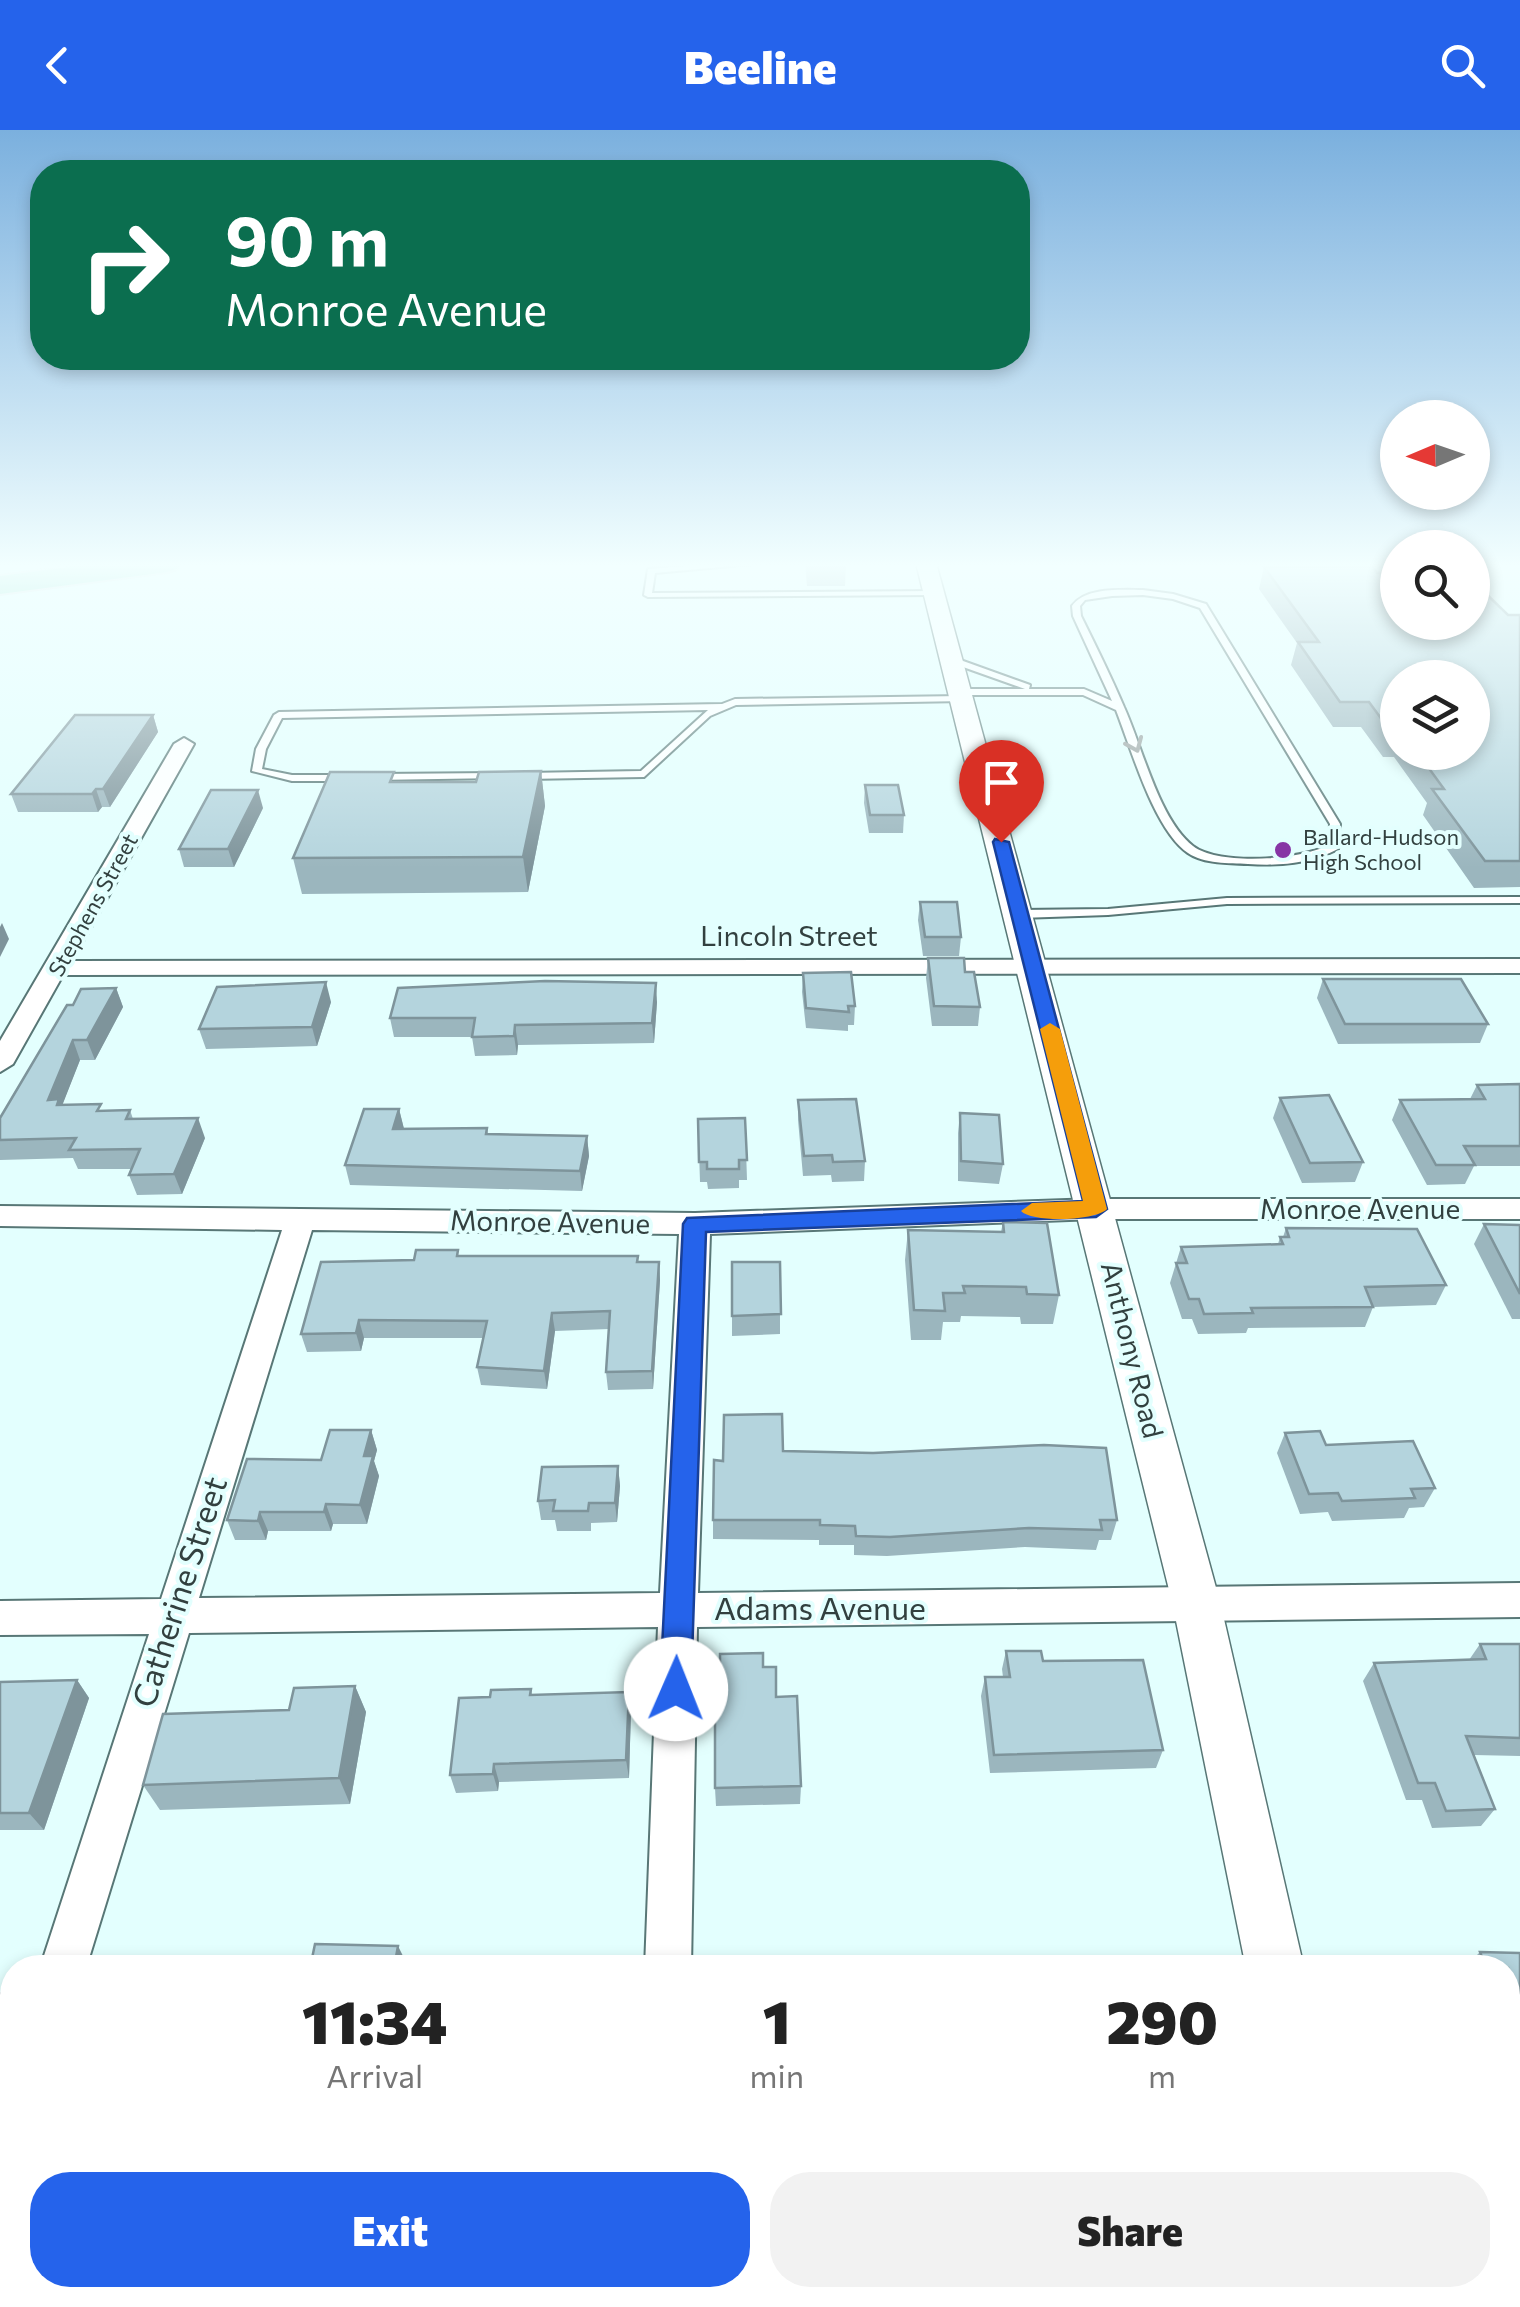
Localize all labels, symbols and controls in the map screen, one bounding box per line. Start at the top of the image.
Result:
icon: back [30,38,85,93]
text: Beeline [683,38,837,93]
icon: search [1435,38,1490,93]
text: 90 m [225,195,389,280]
icon: right [60,200,190,330]
text: Monroe Avenue [225,280,547,335]
north arrow [1380,400,1490,510]
map controls [1380,400,1490,770]
button: search [1380,530,1490,640]
button: layers [1380,660,1490,770]
one-way arrow [1123,735,1143,753]
pin [959,740,1044,843]
icon: arrive [974,755,1029,810]
place label: Ballard-Hudson High School [1303,823,1459,875]
street label: Stephens Street [42,829,143,981]
marker: Ballard-Hudson High School [1272,839,1294,861]
street label: Lincoln Street [700,918,878,952]
street label: Monroe Avenue [1260,1191,1460,1225]
street label: Monroe Avenue [450,1202,651,1240]
street label: Anthony Road [1095,1258,1171,1441]
street label: Catherine Street [122,1471,234,1712]
street label: Adams Avenue [714,1587,926,1627]
position arrow [624,1637,728,1741]
text: 11:34 [302,1983,448,2056]
text: 1 [763,1983,791,2056]
text: 290 [1106,1983,1218,2056]
text: Arrival [326,2055,423,2095]
text: min [750,2055,804,2095]
text: m [1148,2055,1176,2095]
button: Exit [30,2172,750,2287]
button: Share [770,2172,1490,2287]

